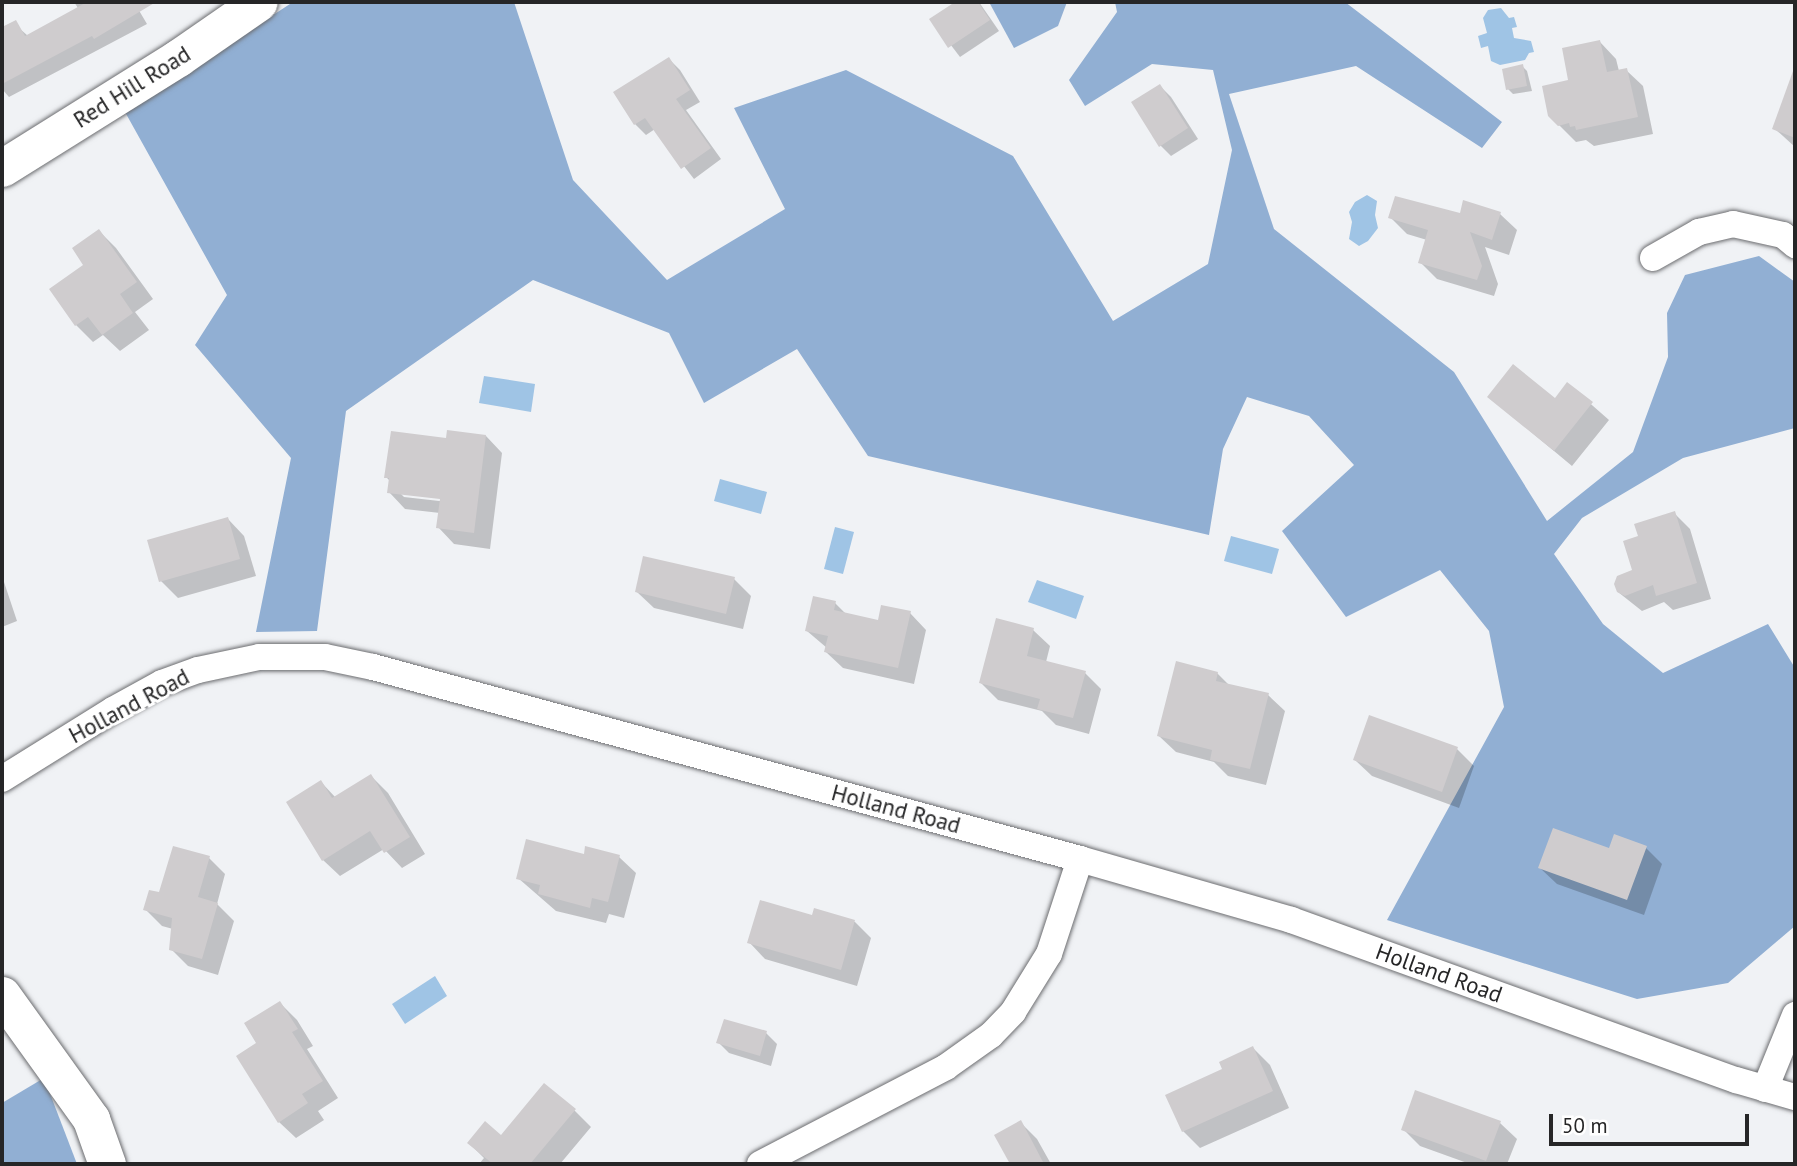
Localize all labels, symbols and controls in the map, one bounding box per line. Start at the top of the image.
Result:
street label: Red Hill Road [68,40,196,134]
street label: Holland Road [64,663,194,749]
street label: Holland Road [828,779,964,839]
street label: Holland Road [1372,937,1506,1009]
scale bar [1552,1100,1752,1144]
text: 50 m [1562,1112,1608,1139]

